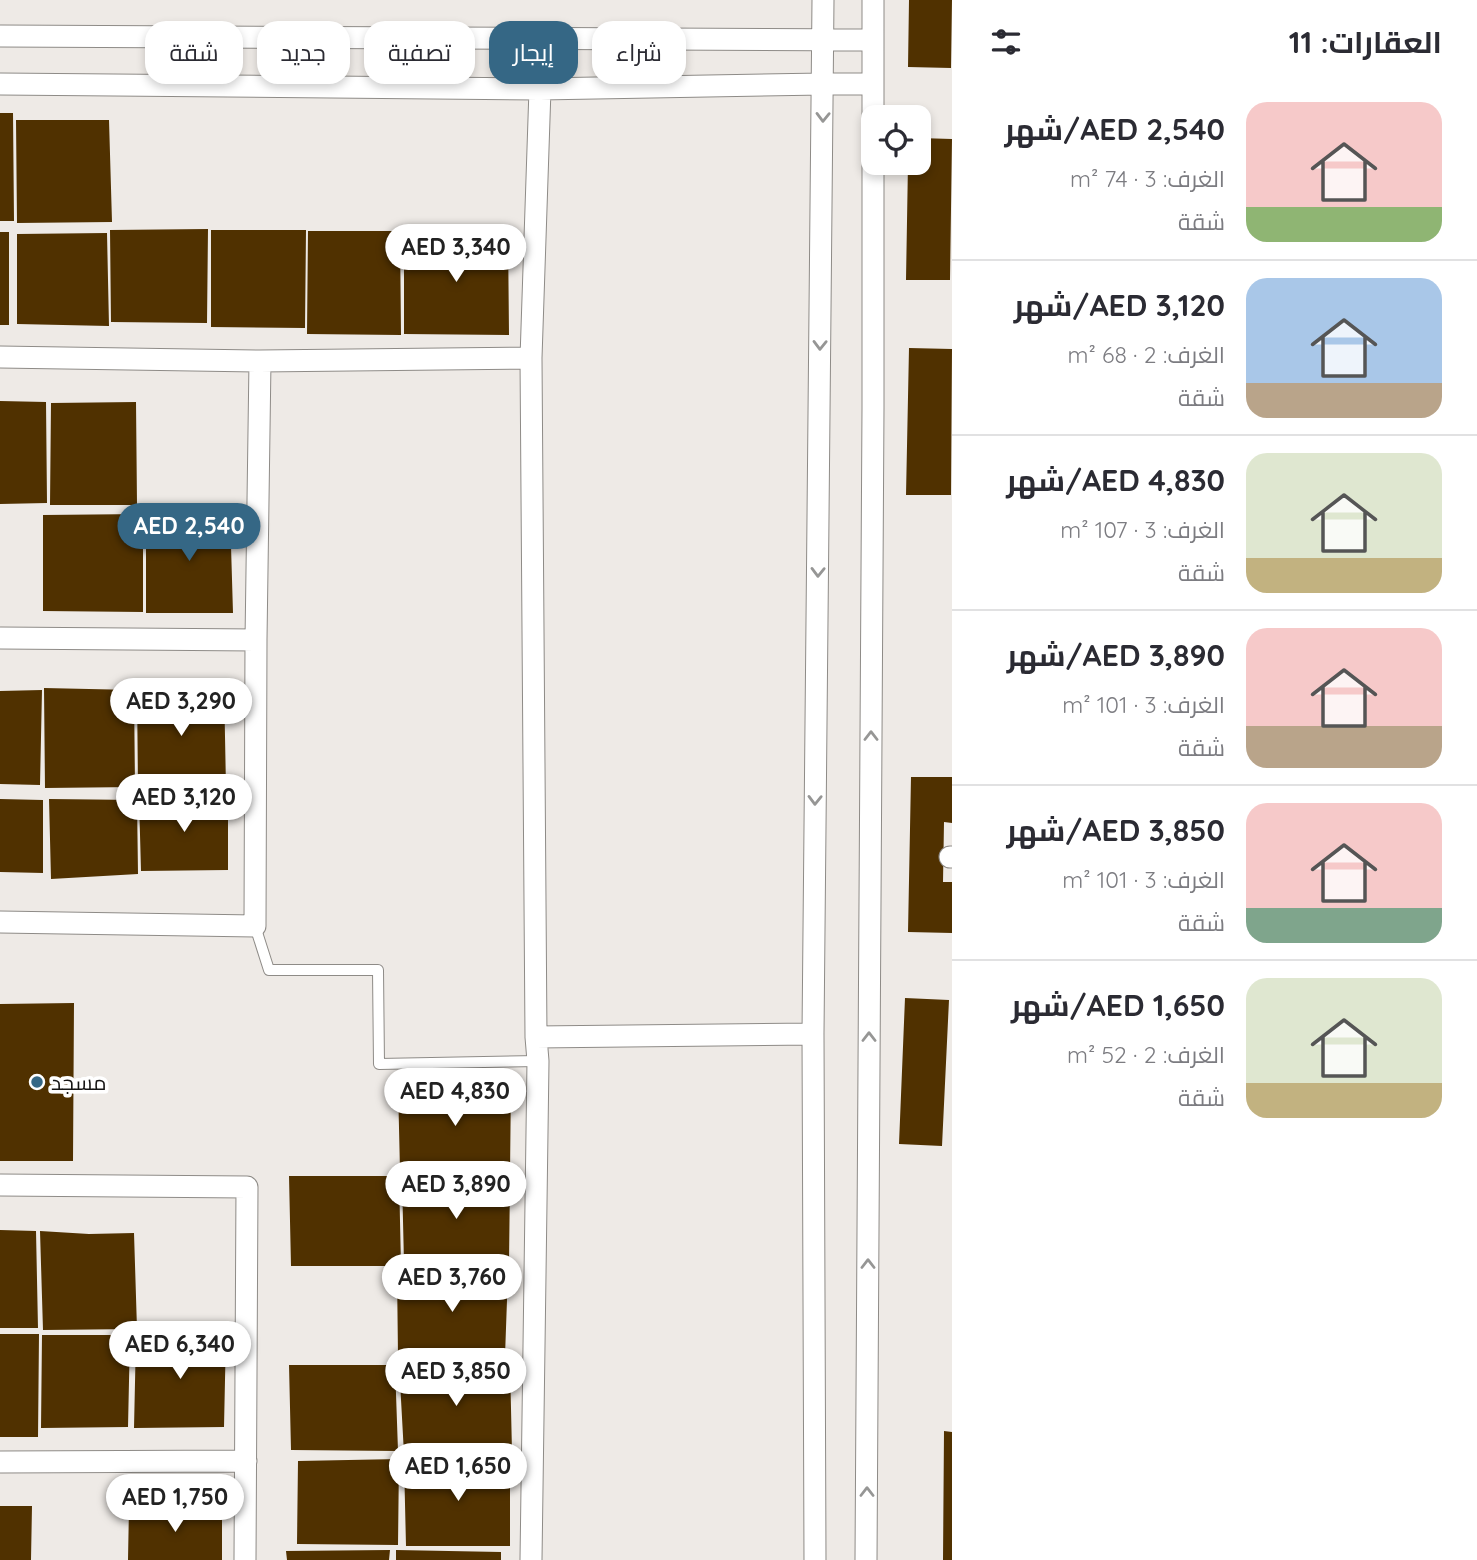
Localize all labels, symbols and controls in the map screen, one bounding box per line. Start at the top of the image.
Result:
chip: شقة [145,21,243,84]
chip: جديد [257,21,350,84]
chip: تصفية [364,21,475,84]
chip: إيجار [489,21,578,84]
chip: شراء [592,21,686,84]
icon: filters [987,23,1025,61]
text: العقارات: 11 [1289,23,1442,61]
map controls [861,105,931,175]
button: locate [861,105,931,175]
text: AED 2,540/شهر [1004,110,1225,148]
one-way arrow [815,112,831,123]
icon: home [1302,130,1386,214]
text: الغرف: 3 · 74 m² [1070,164,1225,193]
text: شقة [1178,207,1225,236]
pin: AED 3,340 [376,224,536,284]
text: AED 3,340 [401,232,511,261]
text: AED 3,120/شهر [1014,286,1225,324]
icon: home [1302,306,1386,390]
one-way arrow [813,339,828,350]
text: الغرف: 2 · 68 m² [1067,340,1225,369]
text: شقة [1178,383,1225,412]
text: AED 4,830/شهر [1006,461,1225,499]
icon: home [1302,481,1386,565]
pin: AED 2,540 [109,504,269,563]
text: AED 2,540 [133,511,245,540]
text: الغرف: 3 · 107 m² [1060,515,1225,544]
text: شقة [1178,558,1225,587]
one-way arrow [810,567,826,578]
text: AED 3,890/شهر [1007,636,1225,674]
icon: home [1302,656,1386,740]
pin: AED 3,290 [101,678,261,738]
text: AED 3,290 [126,686,236,715]
text: الغرف: 3 · 101 m² [1062,690,1225,719]
one-way arrow [863,730,879,741]
text: شقة [1178,733,1225,762]
pin: AED 3,120 [104,774,264,834]
text: AED 3,120 [132,782,236,811]
one-way arrow [807,795,823,805]
text: AED 3,850/شهر [1007,811,1225,849]
icon: home [1302,831,1386,915]
text: الغرف: 3 · 101 m² [1062,865,1225,894]
text: شقة [1178,908,1225,937]
text: AED 1,650/شهر [1011,986,1225,1024]
icon: home [1302,1006,1386,1090]
one-way arrow [861,1031,877,1042]
text: الغرف: 2 · 52 m² [1067,1040,1225,1069]
pin: AED 4,830 [375,1068,535,1128]
place label: مسجد [51,1069,106,1095]
marker: مسجد [29,1074,45,1090]
text: AED 4,830 [400,1076,510,1105]
text: شقة [1178,1083,1225,1112]
pin: AED 3,890 [376,1162,536,1221]
text: AED 3,890 [401,1169,511,1198]
pin: AED 3,760 [372,1254,532,1314]
one-way arrow [860,1259,876,1269]
text: AED 3,760 [398,1262,506,1291]
pin: AED 6,340 [100,1322,260,1381]
text: AED 6,340 [125,1329,235,1358]
pin: AED 3,850 [376,1348,536,1408]
text: AED 3,850 [401,1356,511,1385]
pin: AED 1,650 [378,1444,538,1503]
text: AED 1,650 [405,1451,511,1480]
pin: AED 1,750 [95,1474,255,1534]
text: AED 1,750 [122,1482,228,1511]
one-way arrow [859,1486,875,1497]

